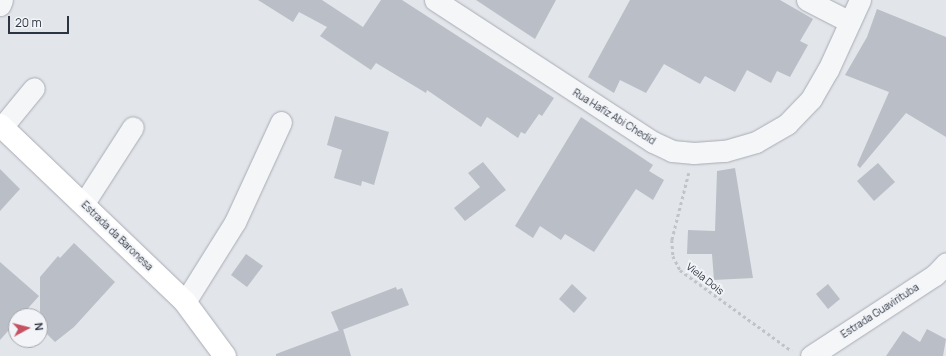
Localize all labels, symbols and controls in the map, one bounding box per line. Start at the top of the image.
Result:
scale bar [10,8,71,34]
text: 20 m [15,14,42,31]
street label: Rua Hafiz Abi Chedid [570,87,658,147]
street label: Estrada da Baronesa [79,199,155,273]
street label: Viela Dois [684,261,726,297]
street label: Estrada Guavirituba [839,281,921,341]
north arrow [8,308,48,348]
text: N [31,322,47,331]

